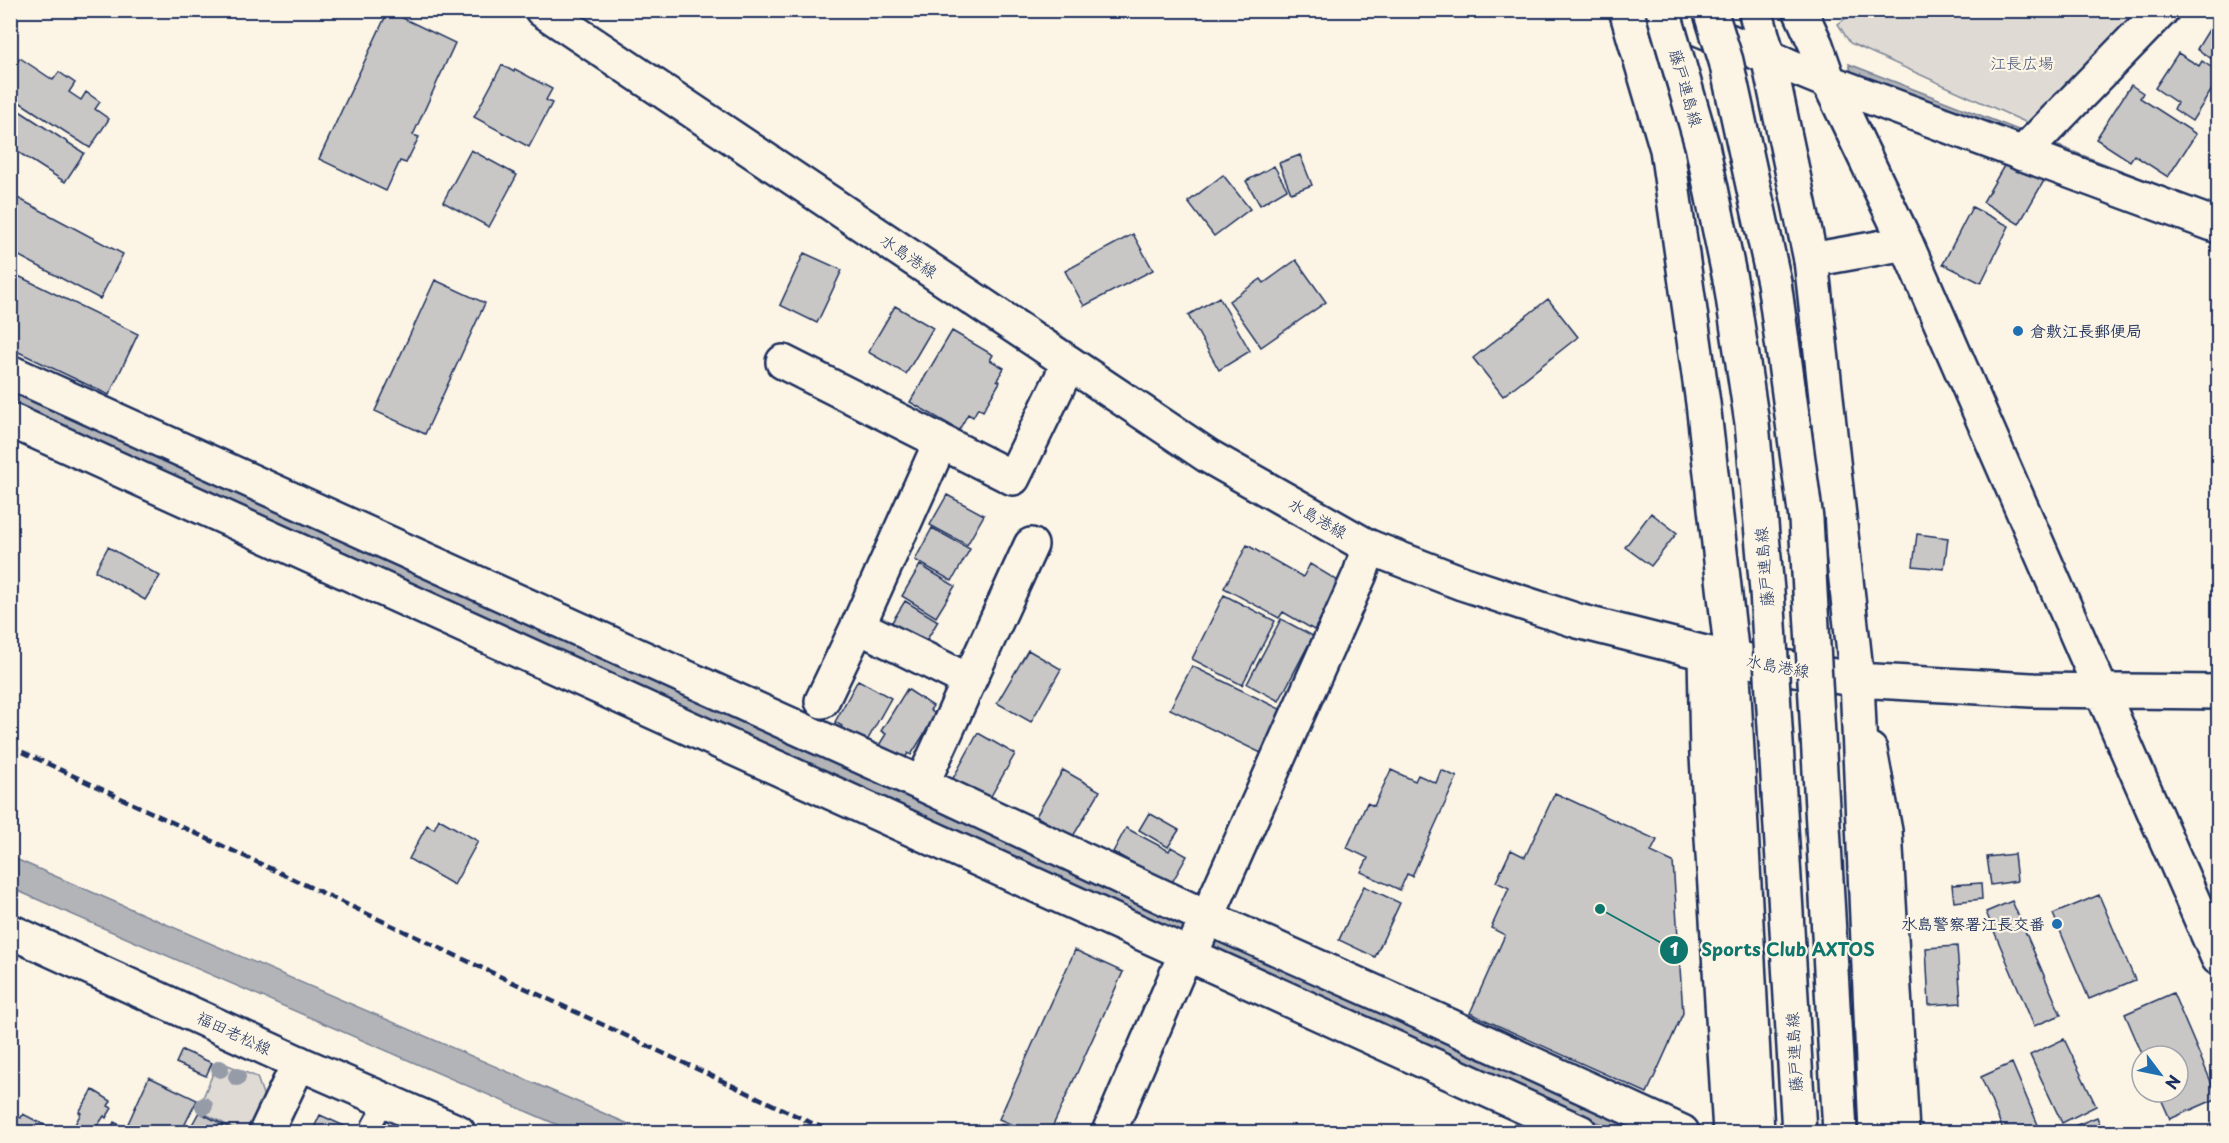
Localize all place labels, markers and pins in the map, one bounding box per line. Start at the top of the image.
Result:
place label: 倉敷江長郵便局 [2030,318,2142,342]
marker: 倉敷江長郵便局 [2011,324,2025,338]
place label: 水島警察署江長交番 [1901,911,2045,935]
marker: 水島警察署江長交番 [2050,917,2064,931]
callout: Sports Club AXTOS [1659,932,1887,968]

